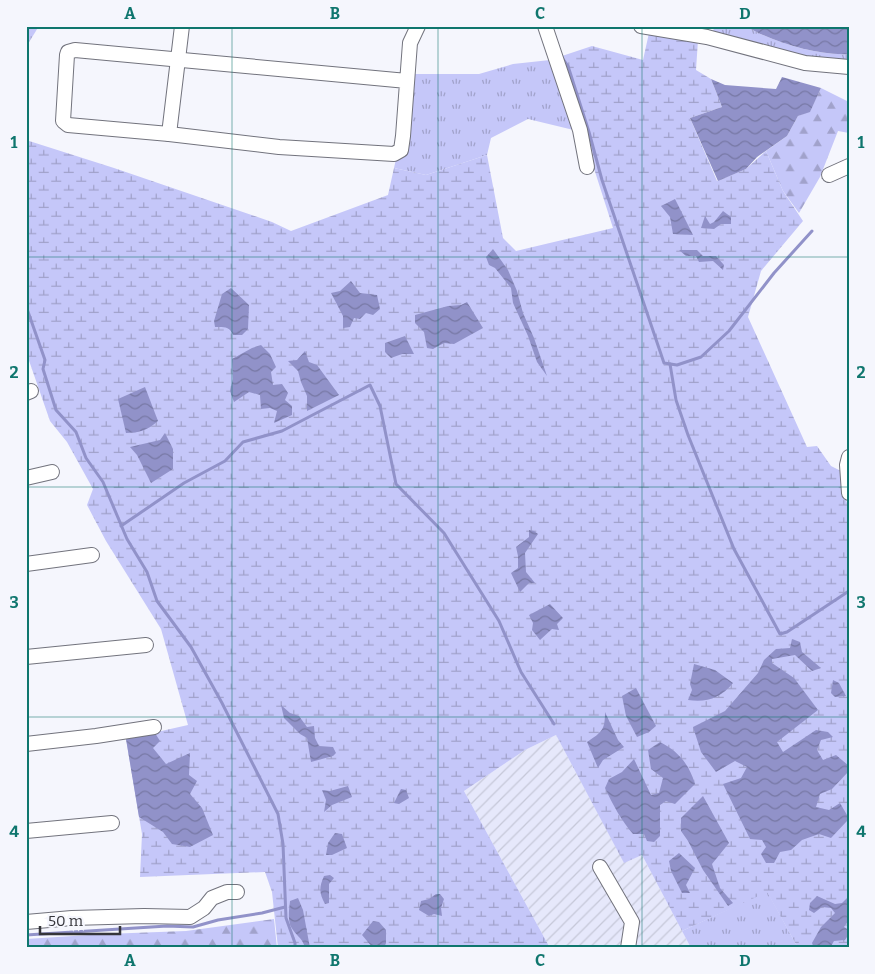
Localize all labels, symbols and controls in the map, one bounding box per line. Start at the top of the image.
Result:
text: A [124,4,136,23]
text: B [330,4,340,23]
text: C [535,4,545,23]
text: D [739,4,751,23]
text: 1 [11,133,18,152]
text: 1 [858,133,865,152]
text: 2 [9,363,19,382]
text: 2 [856,363,866,382]
text: 3 [9,593,19,612]
text: 3 [856,593,866,612]
text: 4 [9,822,19,841]
text: 4 [856,822,866,841]
scale bar [40,904,120,936]
text: 50 m [48,912,84,930]
text: A [124,951,136,970]
text: B [330,951,340,970]
text: C [535,951,545,970]
text: D [739,951,751,970]

